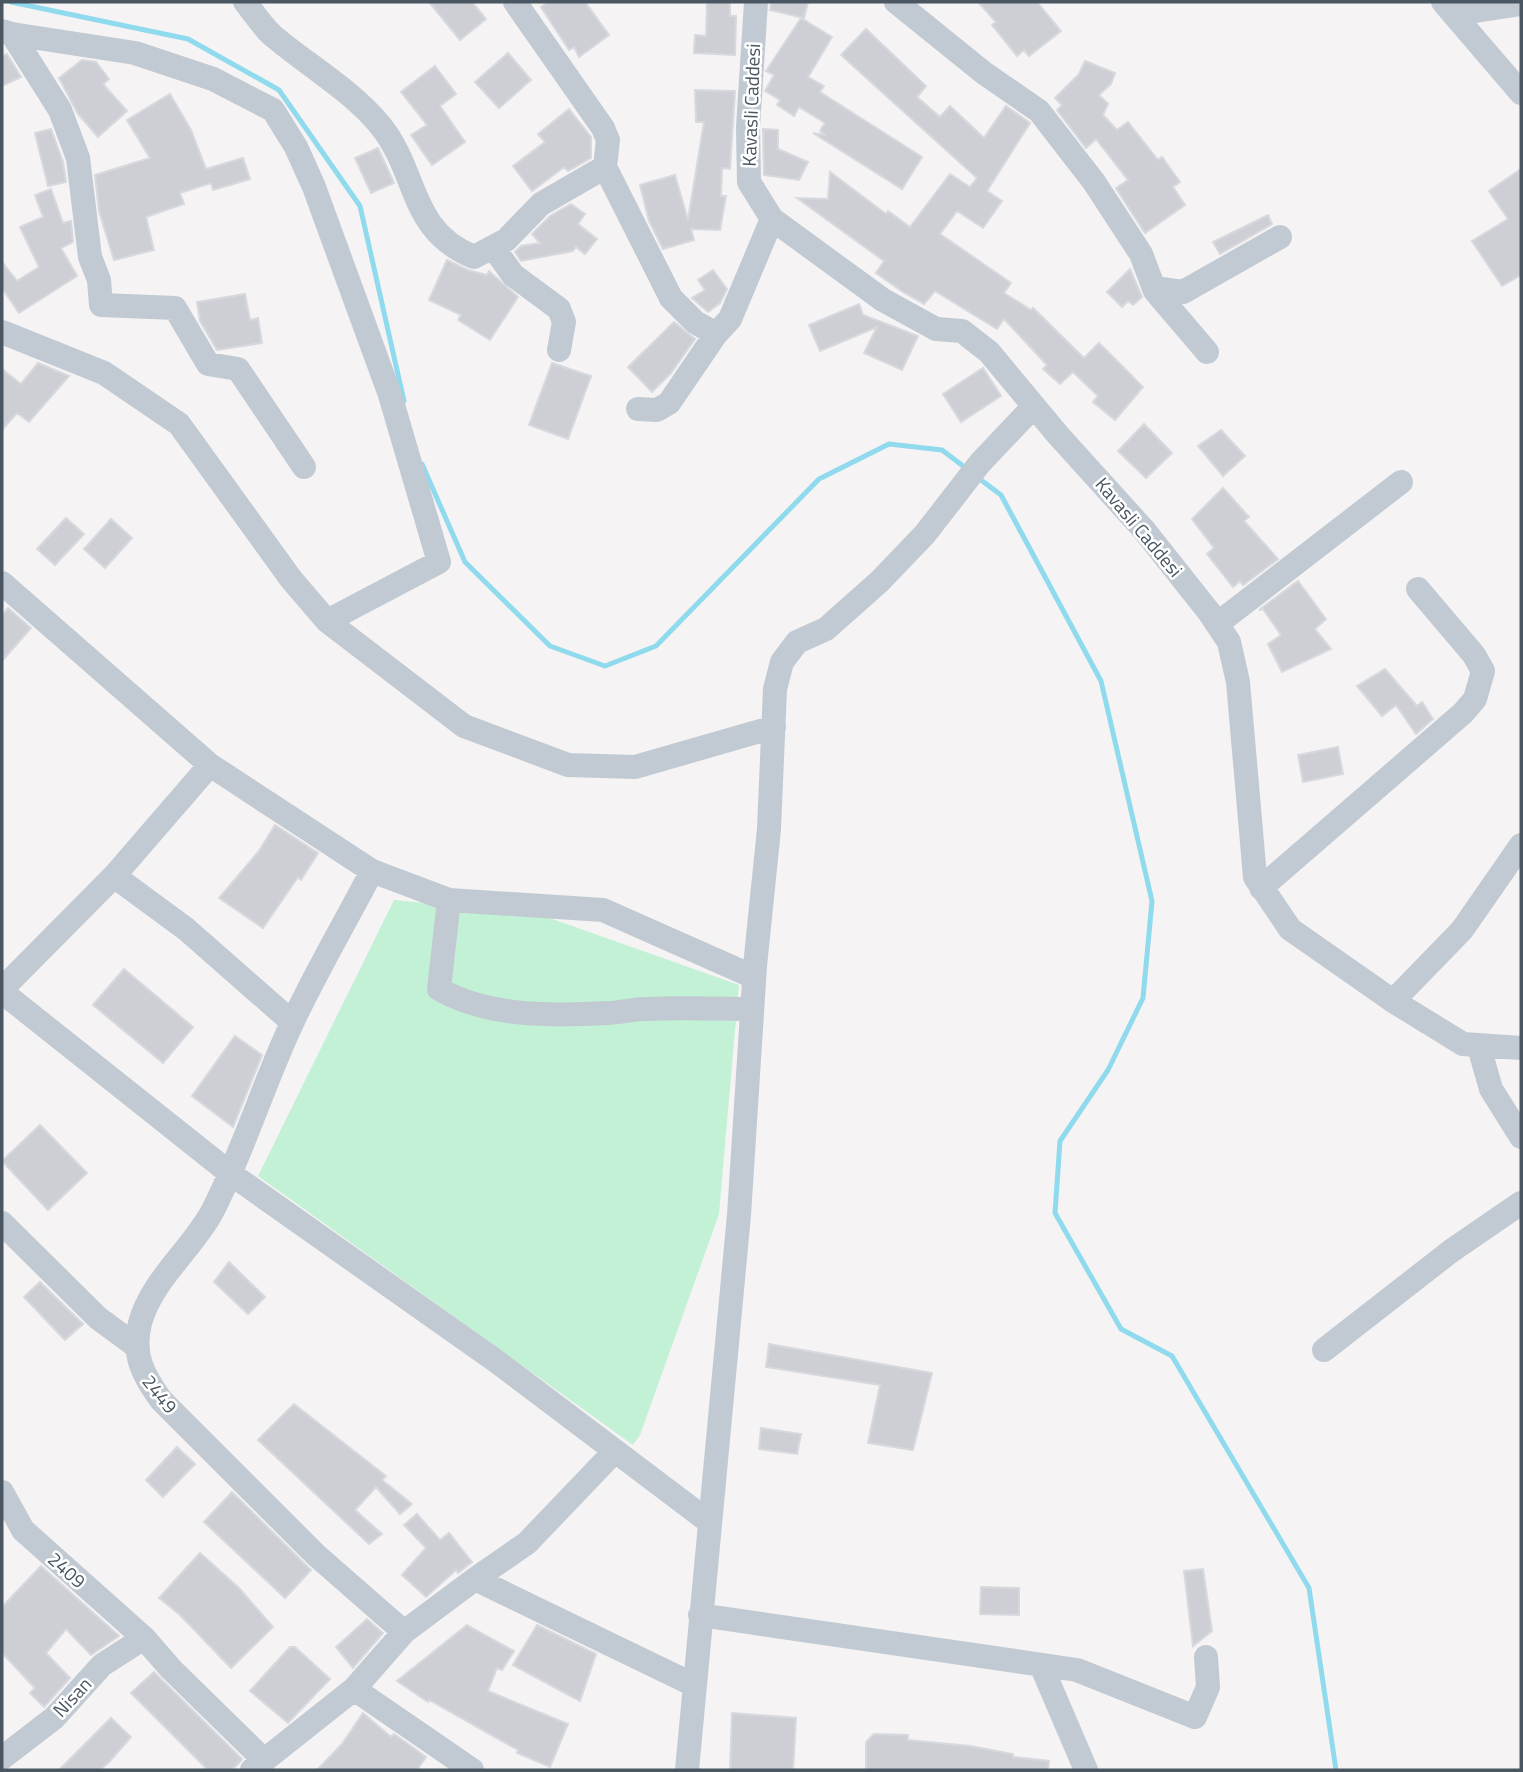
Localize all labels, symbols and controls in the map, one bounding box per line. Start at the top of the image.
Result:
street label: Kavasli Caddesi [734,43,767,167]
street label: Kavasli Caddesi [1089,470,1190,583]
street label: 2449 [136,1368,185,1419]
street label: 2409 [42,1545,93,1595]
street label: Nisan [45,1670,98,1723]

